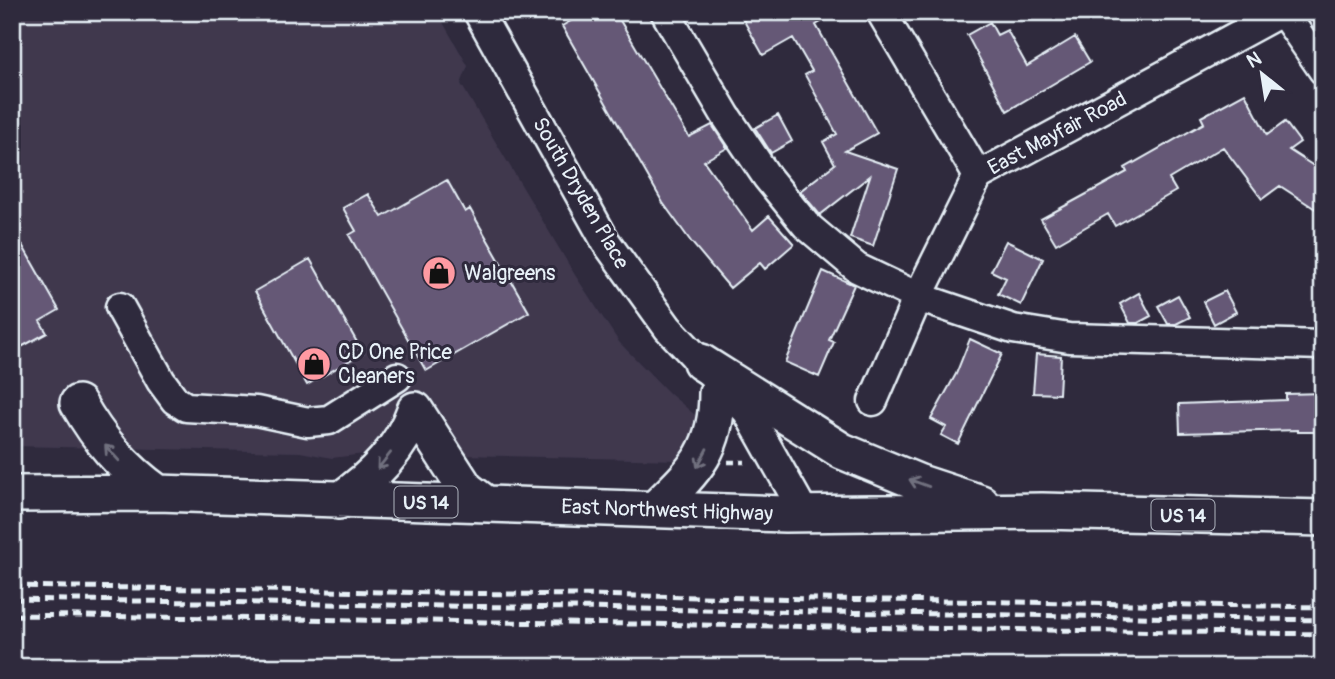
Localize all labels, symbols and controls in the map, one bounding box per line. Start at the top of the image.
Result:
north arrow [1226,38,1296,108]
text: N [1242,46,1266,74]
street label: East Mayfair Road [983,85,1131,181]
street label: South Dryden Place [526,113,635,275]
shop icon: Walgreens [420,254,458,292]
place label: Walgreens [464,260,556,287]
place label: CD One Price Cleaners [338,339,453,390]
shop icon: CD One Price Cleaners [295,345,333,383]
one-way arrow [104,444,120,462]
one-way arrow [695,447,708,468]
one-way arrow [377,452,392,470]
one-way arrow [909,475,931,488]
road number: US 14 [394,486,458,517]
street label: East Northwest Highway [561,493,773,528]
road number: US 14 [1152,500,1214,530]

